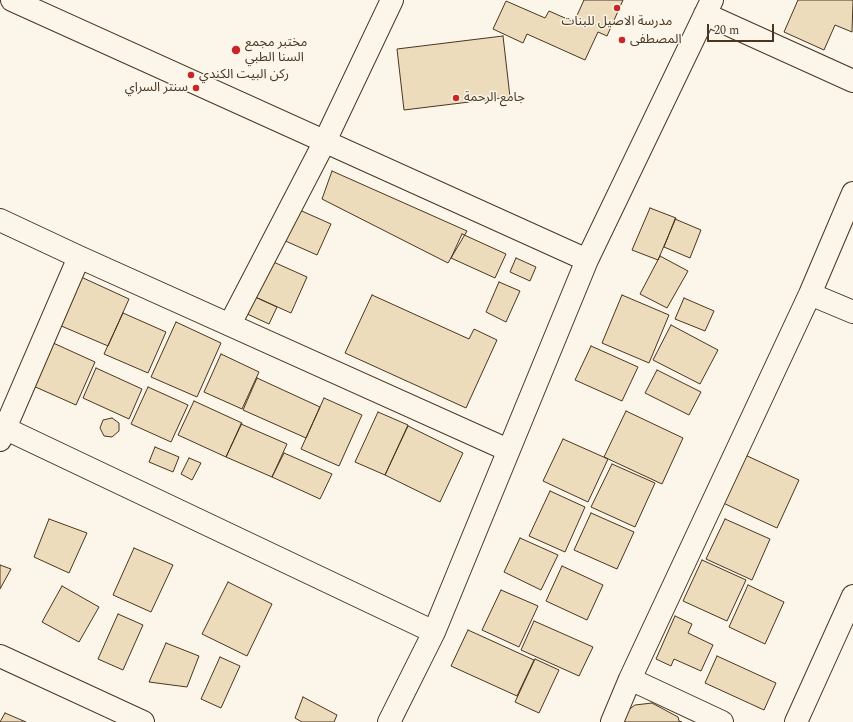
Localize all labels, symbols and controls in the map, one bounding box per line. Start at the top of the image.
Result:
marker: مدرسة الاصيل للبنات [612,3,622,13]
place label: مدرسة الاصيل للبنات [562,14,672,30]
scale bar [709,16,776,42]
text: 20 m [714,21,739,40]
place label: المصطفى [630,32,682,48]
place label: مختبر مجمع السنا الطبي [245,35,307,66]
marker: المصطفى [617,35,627,45]
marker: مختبر مجمع السنا الطبي [230,44,242,56]
place label: ركن البيت الكندي [199,67,289,83]
marker: ركن البيت الكندي [186,70,196,80]
place label: سنتر السراي [125,80,188,96]
marker: سنتر السراي [191,83,201,93]
place label: جامع الرحمة [464,90,525,106]
marker: جامع الرحمة [451,93,461,103]

